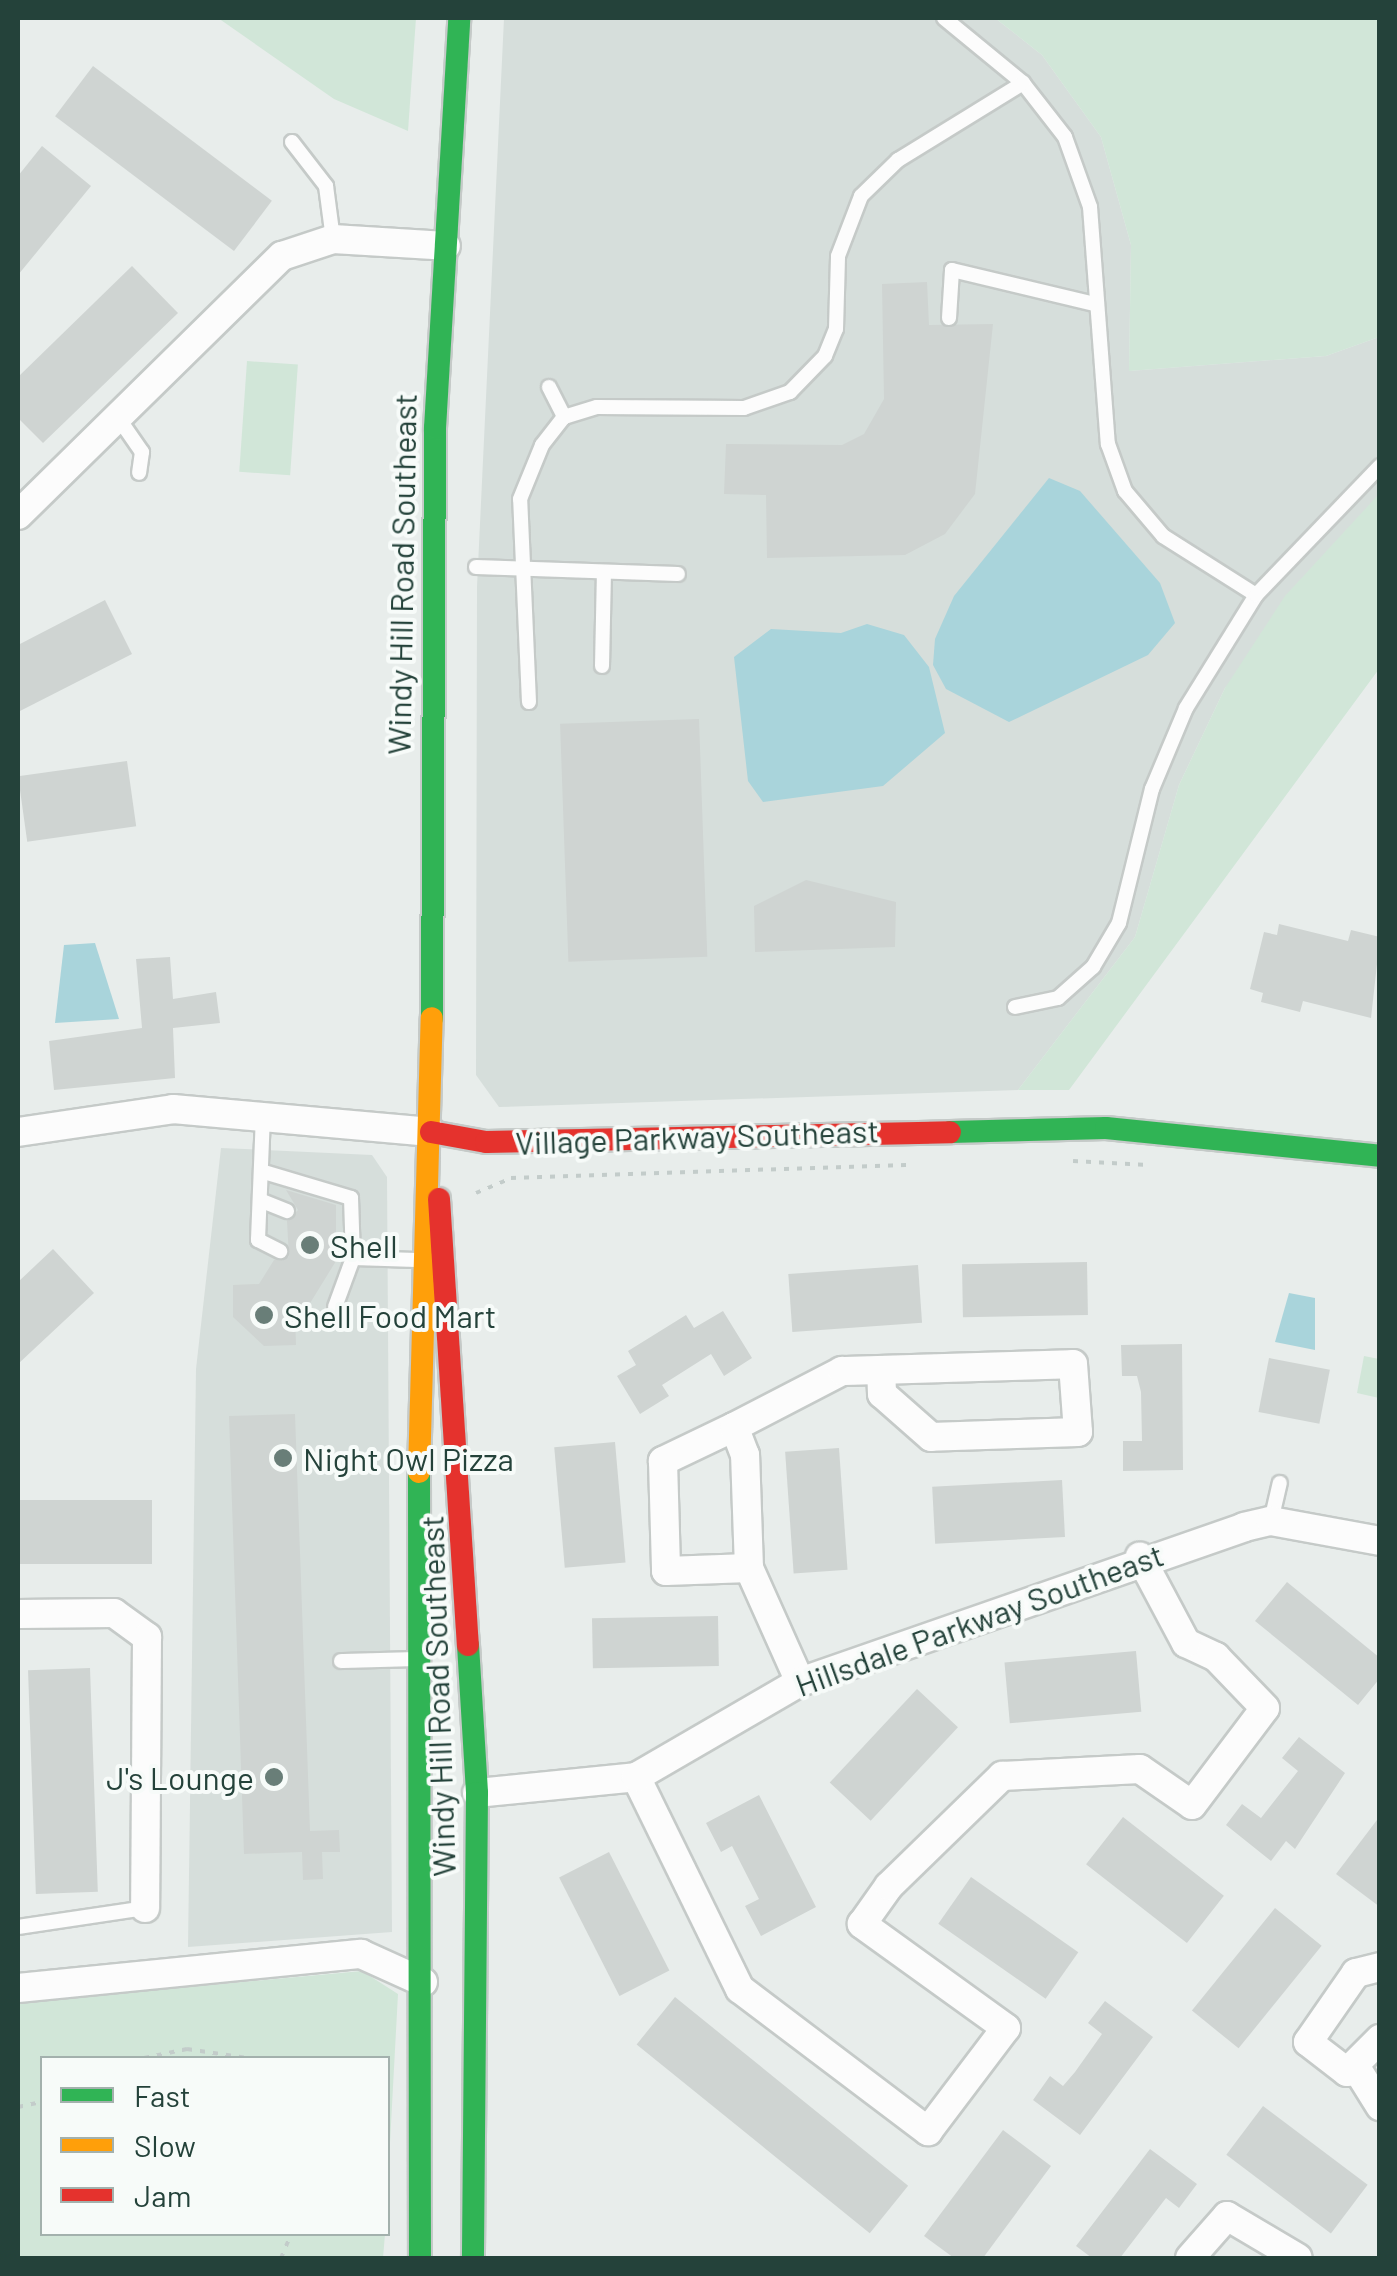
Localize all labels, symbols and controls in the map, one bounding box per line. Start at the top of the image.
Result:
street label: Windy Hill Road Southeast [379,393,423,755]
street label: Village Parkway Southeast [515,1110,879,1162]
place label: Shell [330,1226,397,1264]
marker: Shell [299,1234,321,1256]
place label: Shell Food Mart [284,1296,497,1334]
marker: Shell Food Mart [253,1304,275,1326]
place label: Night Owl Pizza [303,1439,514,1477]
marker: Night Owl Pizza [272,1447,294,1469]
street label: Windy Hill Road Southeast [412,1515,462,1877]
street label: Hillsdale Parkway Southeast [790,1534,1168,1704]
place label: J's Lounge [106,1758,254,1796]
marker: J's Lounge [263,1766,285,1788]
legend [40,2056,390,2236]
text: Fast [134,2077,191,2113]
text: Slow [134,2127,196,2163]
text: Jam [134,2177,191,2213]

